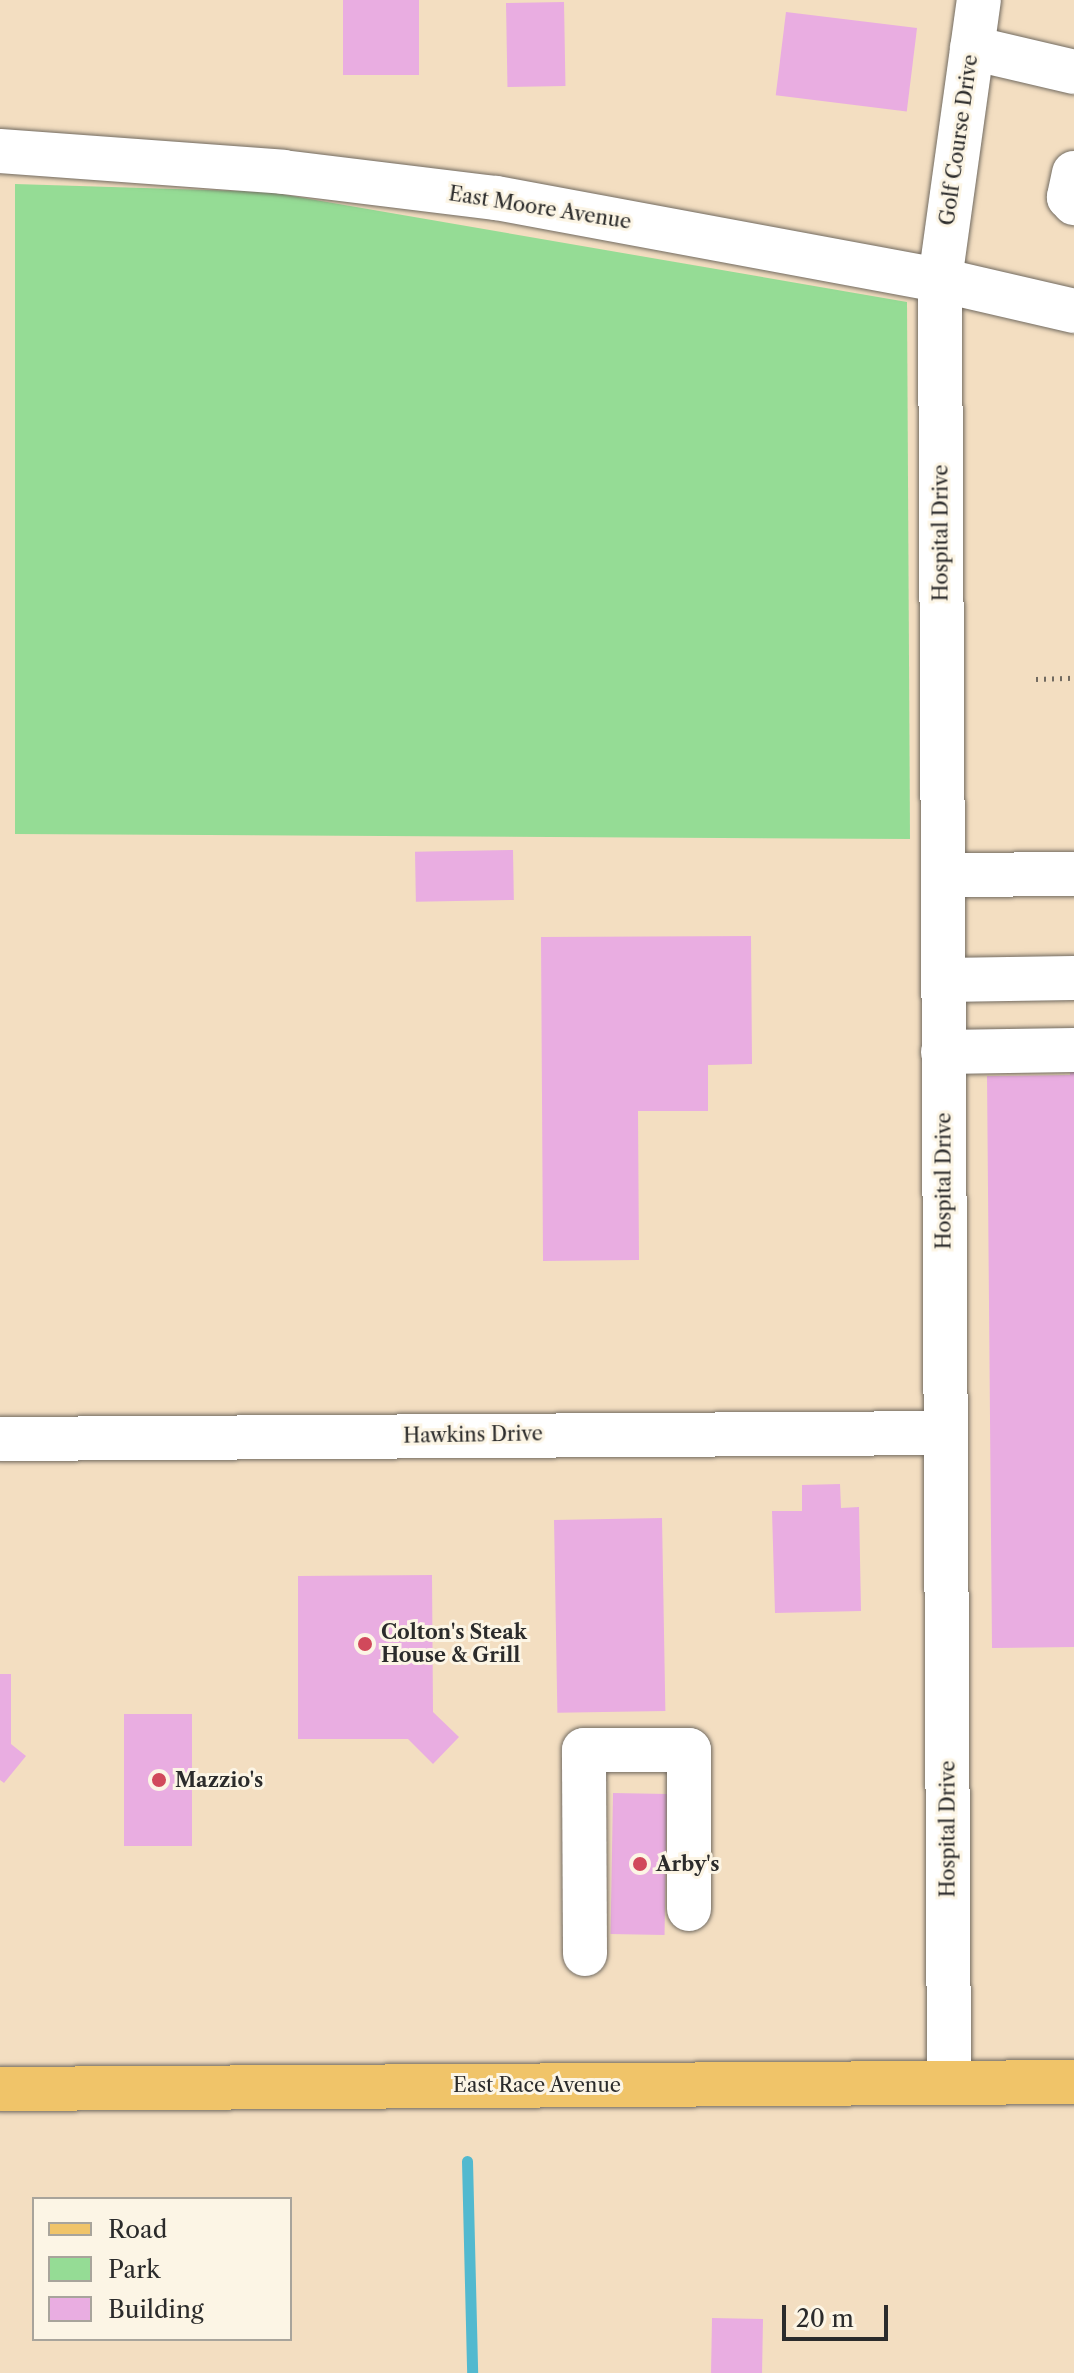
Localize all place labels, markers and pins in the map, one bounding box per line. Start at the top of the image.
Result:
place label: Colton's Steak House & Grill [381,1620,527,1667]
marker: Colton's Steak House & Grill [356,1635,374,1653]
place label: Mazzio's [175,1768,263,1792]
marker: Mazzio's [150,1771,168,1789]
place label: Arby's [656,1852,720,1876]
marker: Arby's [631,1855,649,1873]

